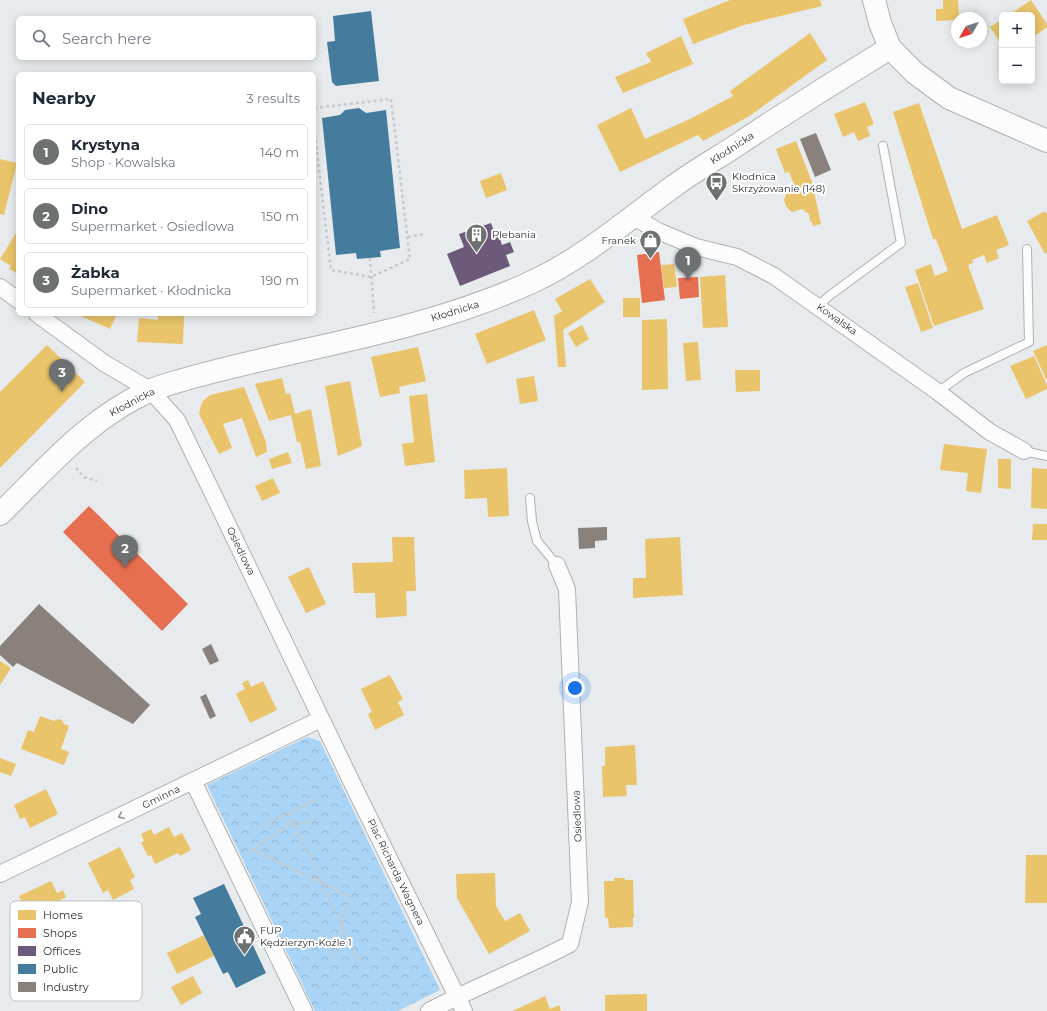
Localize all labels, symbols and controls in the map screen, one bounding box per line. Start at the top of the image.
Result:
north arrow [951,12,987,48]
map controls [999,12,1035,84]
button: + [999,12,1035,48]
search box [16,16,316,60]
icon: search [30,27,52,49]
text: Search here [62,29,151,48]
button: − [999,48,1035,84]
text: Nearby [32,88,96,108]
text: 3 results [246,90,300,106]
street label: Kłodnicka [708,129,756,167]
text: Krystyna [71,135,140,154]
text: 1 [43,144,49,160]
text: 140 m [260,144,299,160]
text: Shop · Kowalska [71,154,176,170]
bus stop icon: Kłodnica Skrzyżowanie (148) [703,169,729,202]
place label: Kłodnica Skrzyżowanie (148) [732,170,825,195]
text: Dino [71,199,108,218]
text: 2 [42,208,50,224]
text: 150 m [261,208,299,224]
text: Supermarket · Osiedlowa [71,218,235,234]
building icon: Plebania [464,221,490,254]
shop icon: Franek [638,227,664,260]
place label: Plebania [492,228,536,241]
place label: Franek [601,234,636,247]
pin: 1 [675,247,701,280]
text: Żabka [71,263,120,282]
text: 3 [42,272,50,288]
text: 190 m [261,272,299,288]
text: Supermarket · Kłodnicka [71,282,231,298]
street label: Kłodnicka [429,298,481,324]
street label: Kowalska [814,300,860,338]
pin: 3 [49,359,75,392]
street label: Kłodnicka [107,385,157,419]
street label: Osiedlowa [224,525,258,577]
pin: 2 [112,535,138,568]
your location [565,678,585,698]
street label: Gminna [140,782,182,812]
street label: Osiedlowa [570,790,584,842]
one-way arrow [117,811,125,819]
street label: Plac Richarda Wagnera [365,817,427,927]
legend [10,901,142,1001]
text: Homes [43,908,83,922]
public building icon: FUP Kędzierzyn-Koźle 1 [232,923,258,956]
place label: FUP Kędzierzyn-Koźle 1 [260,924,352,949]
text: Shops [43,926,78,940]
text: Offices [43,944,81,958]
text: Public [43,962,78,976]
text: Industry [43,980,89,994]

